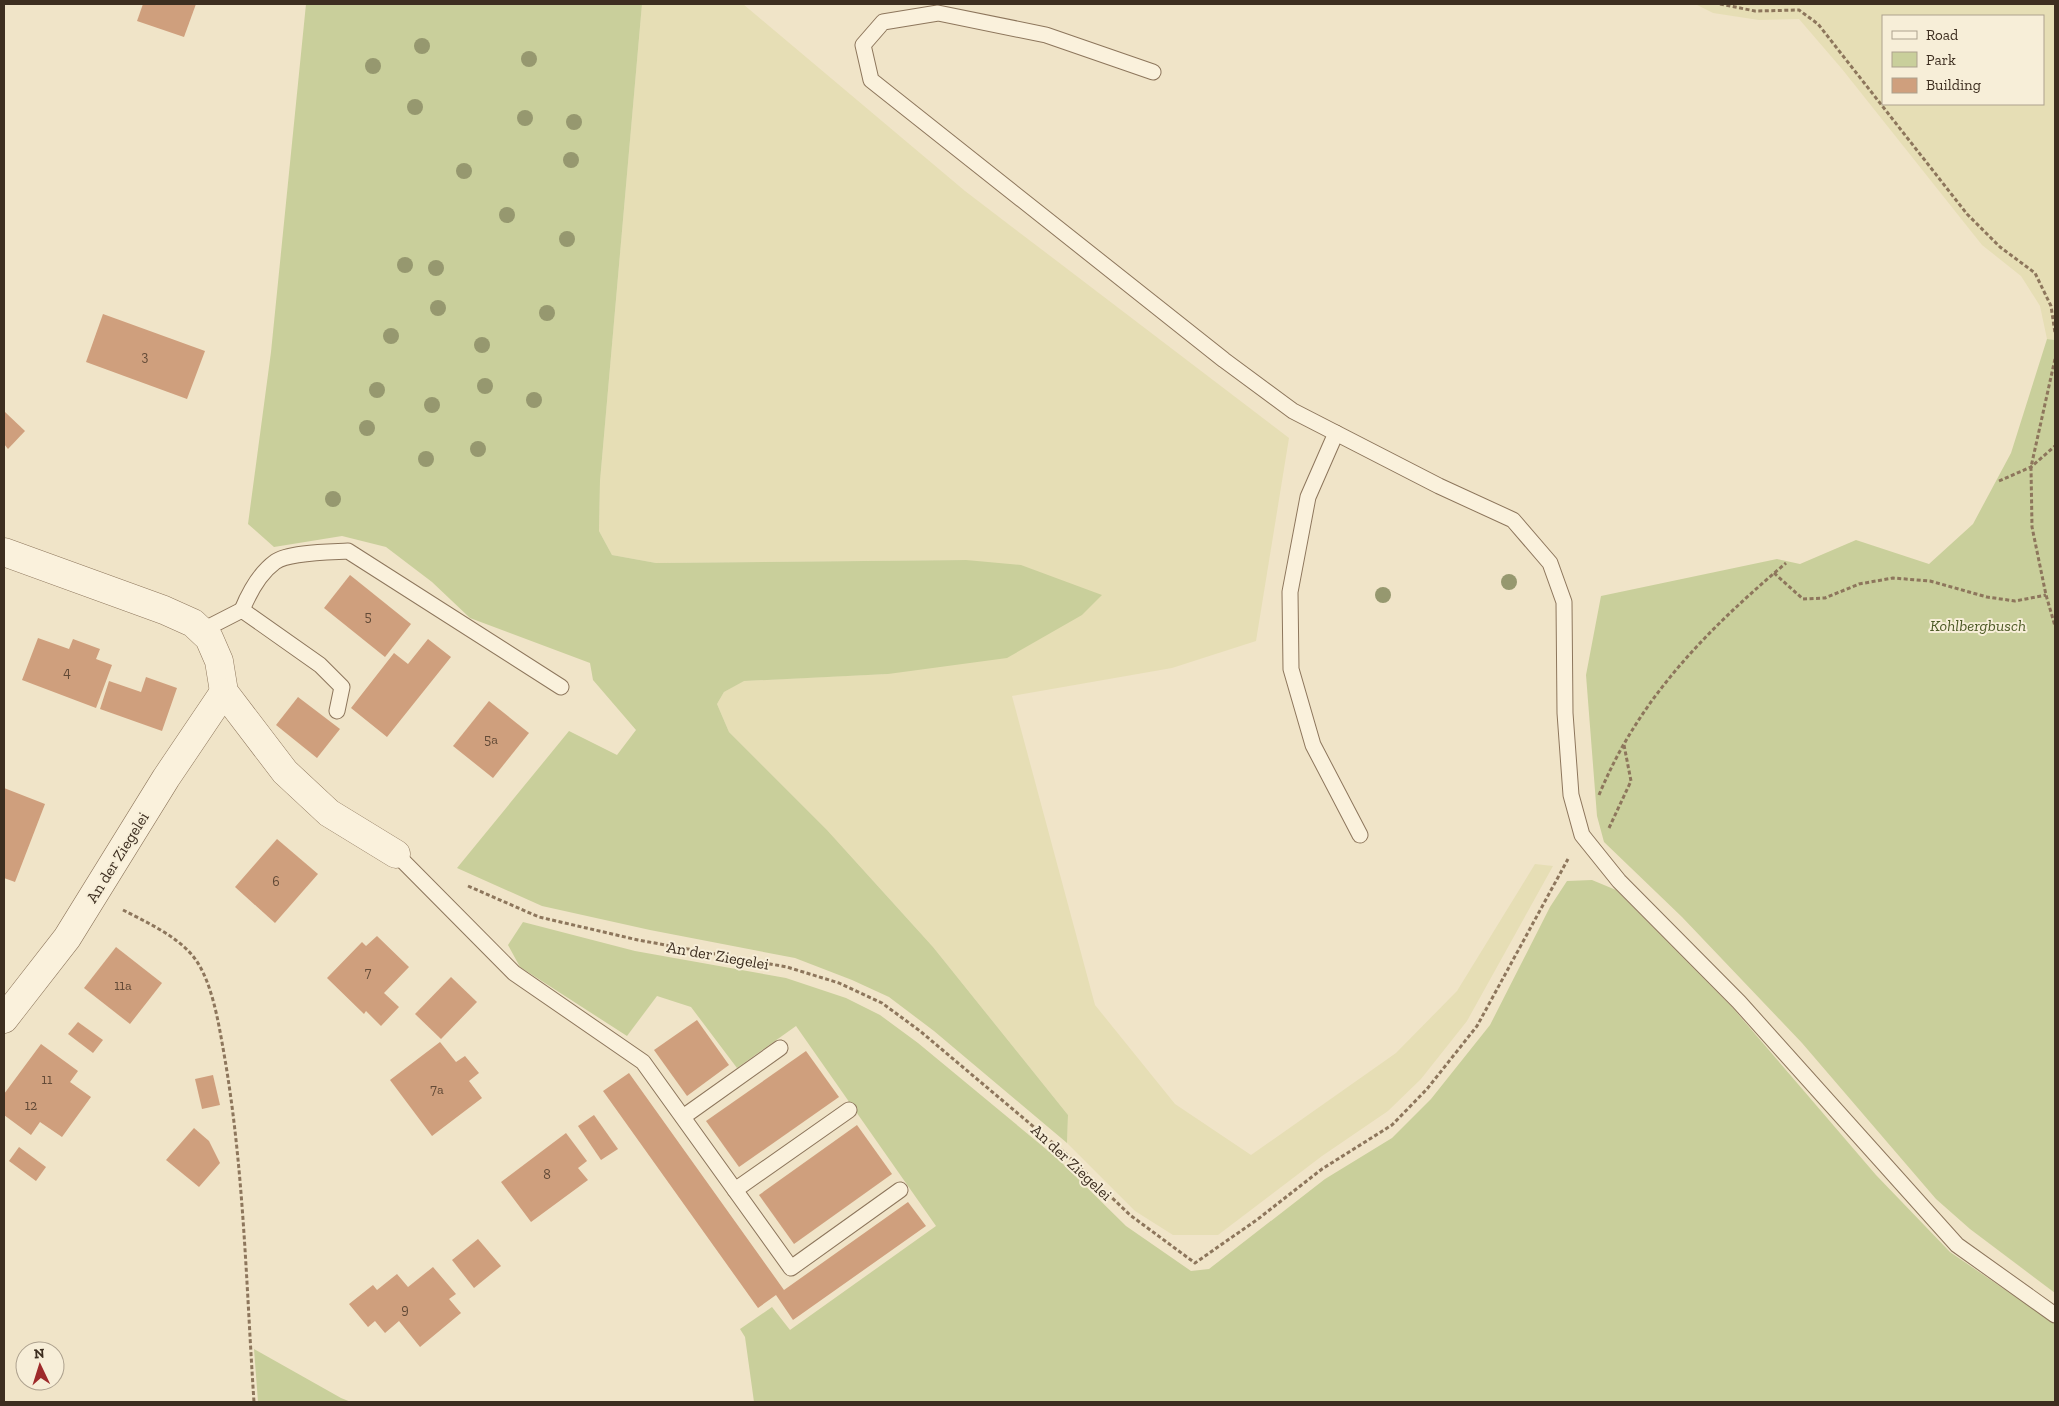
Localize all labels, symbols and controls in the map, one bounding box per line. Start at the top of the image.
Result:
legend [1882,15,2044,105]
text: Road [1926,26,1959,44]
text: Park [1926,51,1956,69]
text: Building [1926,76,1981,94]
house number: 3 [142,348,149,365]
house number: 5 [364,608,372,625]
park label: Kohlbergbusch [1930,616,2026,635]
house number: 4 [63,664,71,681]
house number: 5a [484,731,498,748]
street label: An der Ziegelei [82,808,153,906]
house number: 6 [272,873,280,890]
street label: An der Ziegelei [665,937,771,974]
house number: 7 [365,964,372,981]
house number: 11a [114,977,132,994]
house number: 11 [42,1071,53,1088]
house number: 7a [430,1081,444,1098]
house number: 12 [25,1097,37,1114]
street label: An der Ziegelei [1027,1120,1116,1205]
house number: 8 [543,1166,551,1183]
house number: 9 [401,1301,409,1318]
north arrow [15,1341,65,1391]
text: N [33,1345,45,1362]

